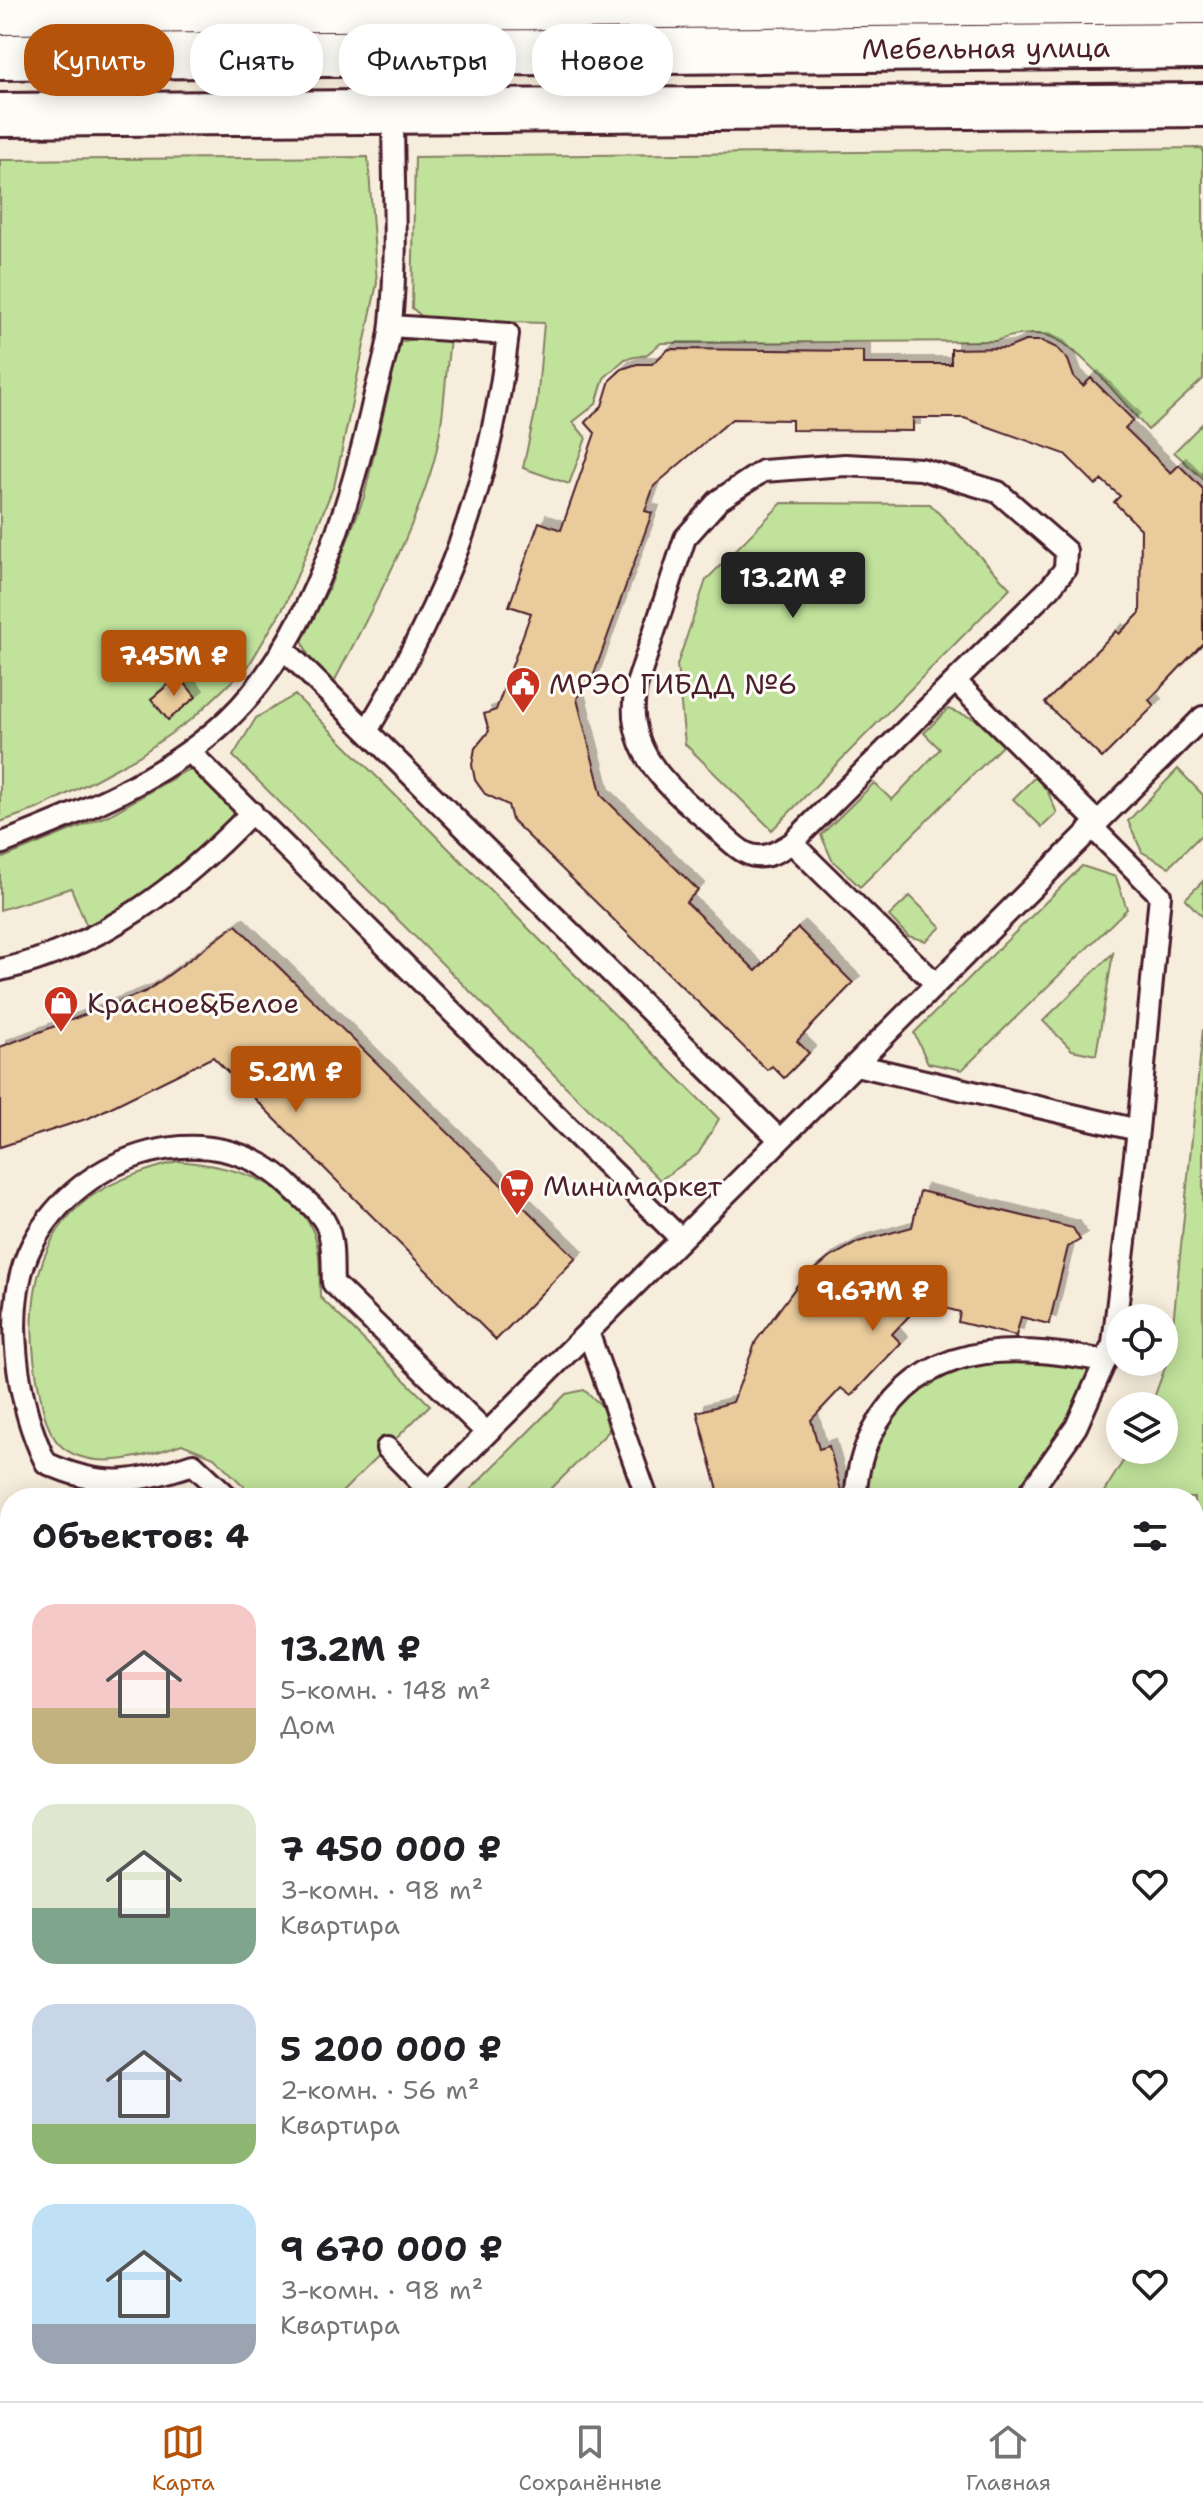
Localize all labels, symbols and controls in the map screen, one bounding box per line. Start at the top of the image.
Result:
chip: Купить [24,24,174,96]
chip: Снять [190,24,323,96]
chip: Фильтры [339,24,516,96]
chip: Новое [532,24,673,96]
street label: Мебельная улица [862,28,1110,68]
pin: 13.2M ₽ [719,552,867,620]
text: 13.2M ₽ [739,560,847,595]
pin: 7.45M ₽ [100,630,248,698]
text: 7.45M ₽ [119,638,229,673]
public building icon: МРЭО ГИБДД №6 [504,665,542,715]
place label: МРЭО ГИБДД №6 [549,665,797,703]
shop icon: Красное&Белое [42,984,80,1034]
place label: Красное&Белое [87,984,299,1022]
pin: 5.2M ₽ [231,1046,361,1114]
text: 5.2M ₽ [249,1054,343,1089]
supermarket icon: Минимаркет [498,1167,536,1217]
place label: Минимаркет [543,1167,723,1205]
pin: 9.67M ₽ [799,1265,947,1333]
text: 9.67M ₽ [816,1273,930,1308]
map controls [1106,1304,1178,1464]
button: locate [1106,1304,1178,1376]
button: layers [1106,1392,1178,1464]
text: Объектов: 4 [32,1513,249,1559]
icon: filters [1128,1514,1172,1558]
text: 13.2M ₽ [280,1626,421,1672]
icon: home [96,1636,192,1732]
icon: heart [1128,1662,1172,1706]
text: 5-комн. · 148 m² [280,1672,491,1707]
text: Дом [280,1707,335,1742]
text: 7 450 000 ₽ [280,1826,502,1872]
icon: home [96,1836,192,1932]
icon: heart [1128,1862,1172,1906]
text: 3-комн. · 98 m² [280,1872,483,1907]
text: Квартира [280,1907,400,1942]
text: 5 200 000 ₽ [280,2026,502,2072]
icon: home [96,2036,192,2132]
icon: heart [1128,2062,1172,2106]
text: 2-комн. · 56 m² [280,2072,480,2107]
text: Квартира [280,2107,400,2142]
text: 9 670 000 ₽ [280,2226,503,2272]
icon: home [96,2236,192,2332]
icon: heart [1128,2262,1172,2306]
text: 3-комн. · 98 m² [280,2272,483,2307]
text: Квартира [280,2307,400,2342]
tab: Карта [152,2420,215,2497]
tab: Сохранённые [518,2420,662,2497]
tab: Главная [966,2420,1051,2497]

